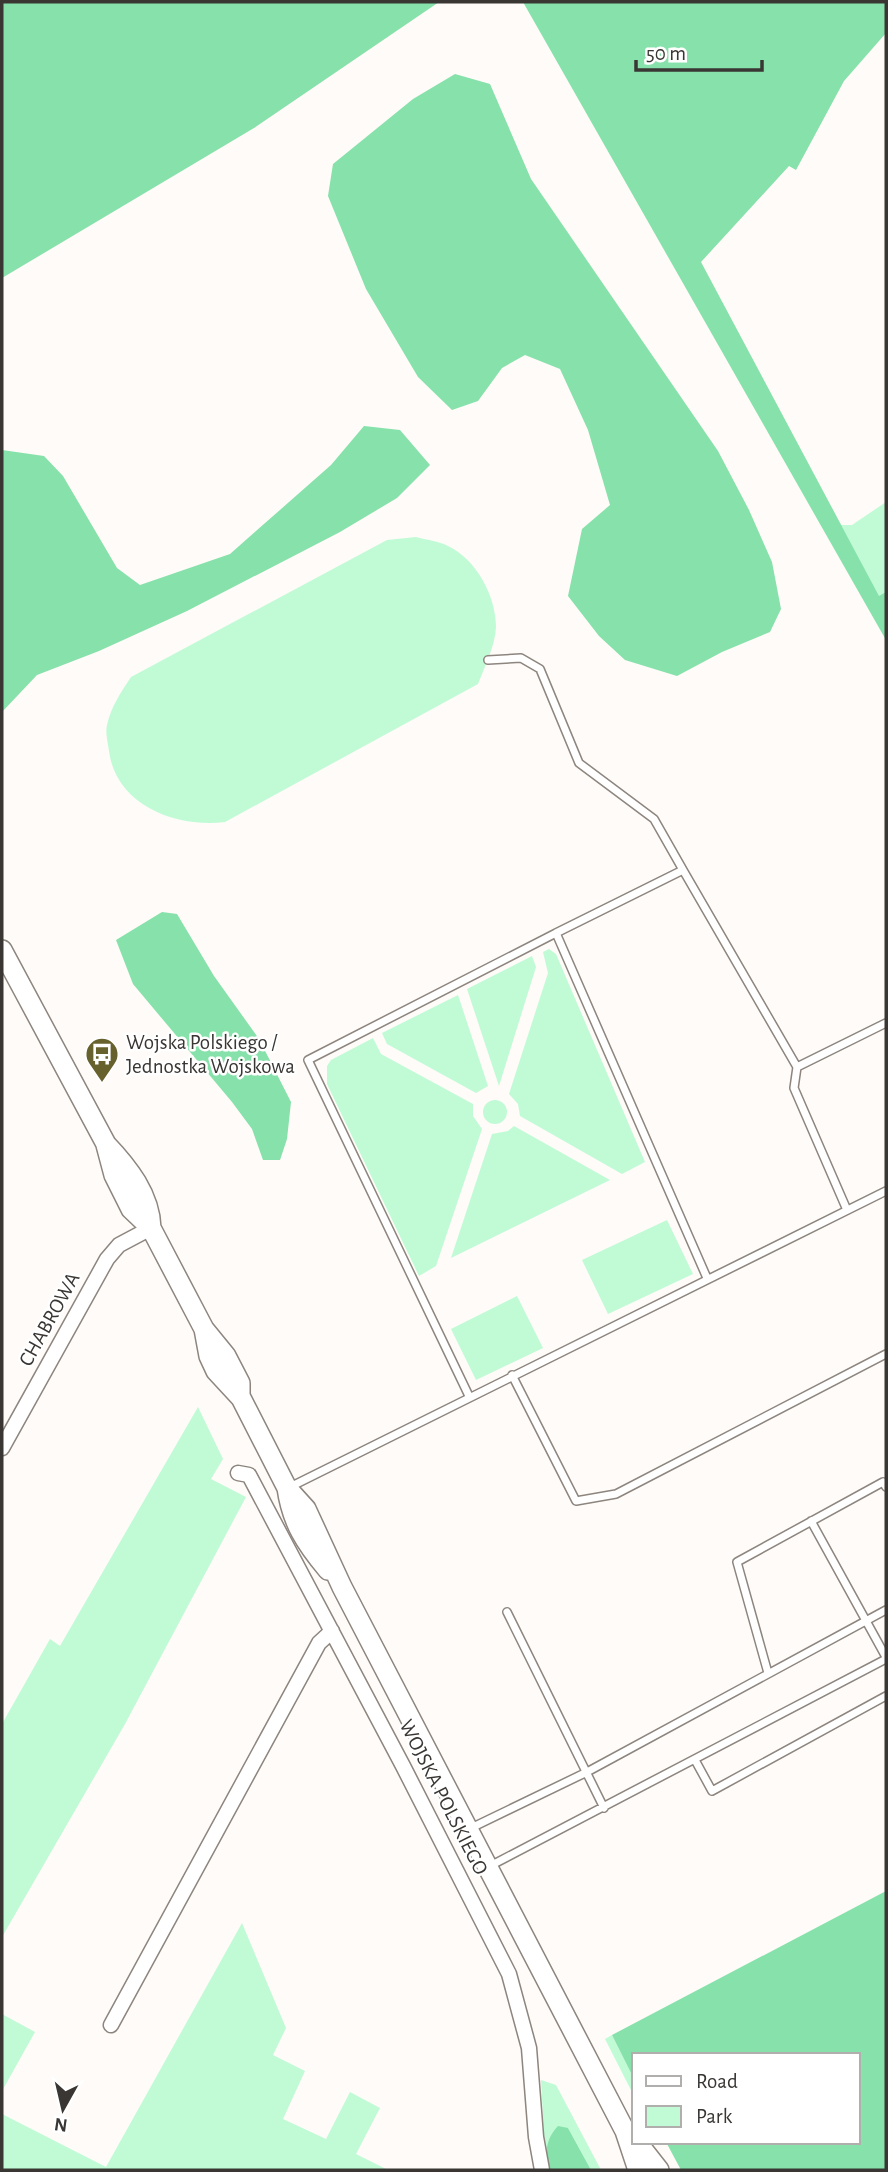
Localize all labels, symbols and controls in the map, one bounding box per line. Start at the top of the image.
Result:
scale bar [636,28,762,72]
text: 50 m [646,43,686,64]
place label: Wojska Polskiego / Jednostka Wojskowa [126,1032,295,1077]
bus stop icon: Wojska Polskiego / Jednostka Wojskowa [83,1035,121,1084]
street label: CHABROWA [15,1269,84,1370]
street label: WOJSKA POLSKIEGO [395,1716,492,1878]
legend [632,2053,860,2144]
text: Road [696,2071,738,2092]
north arrow [28,2074,98,2144]
text: Park [696,2106,733,2127]
text: N [53,2114,69,2135]

